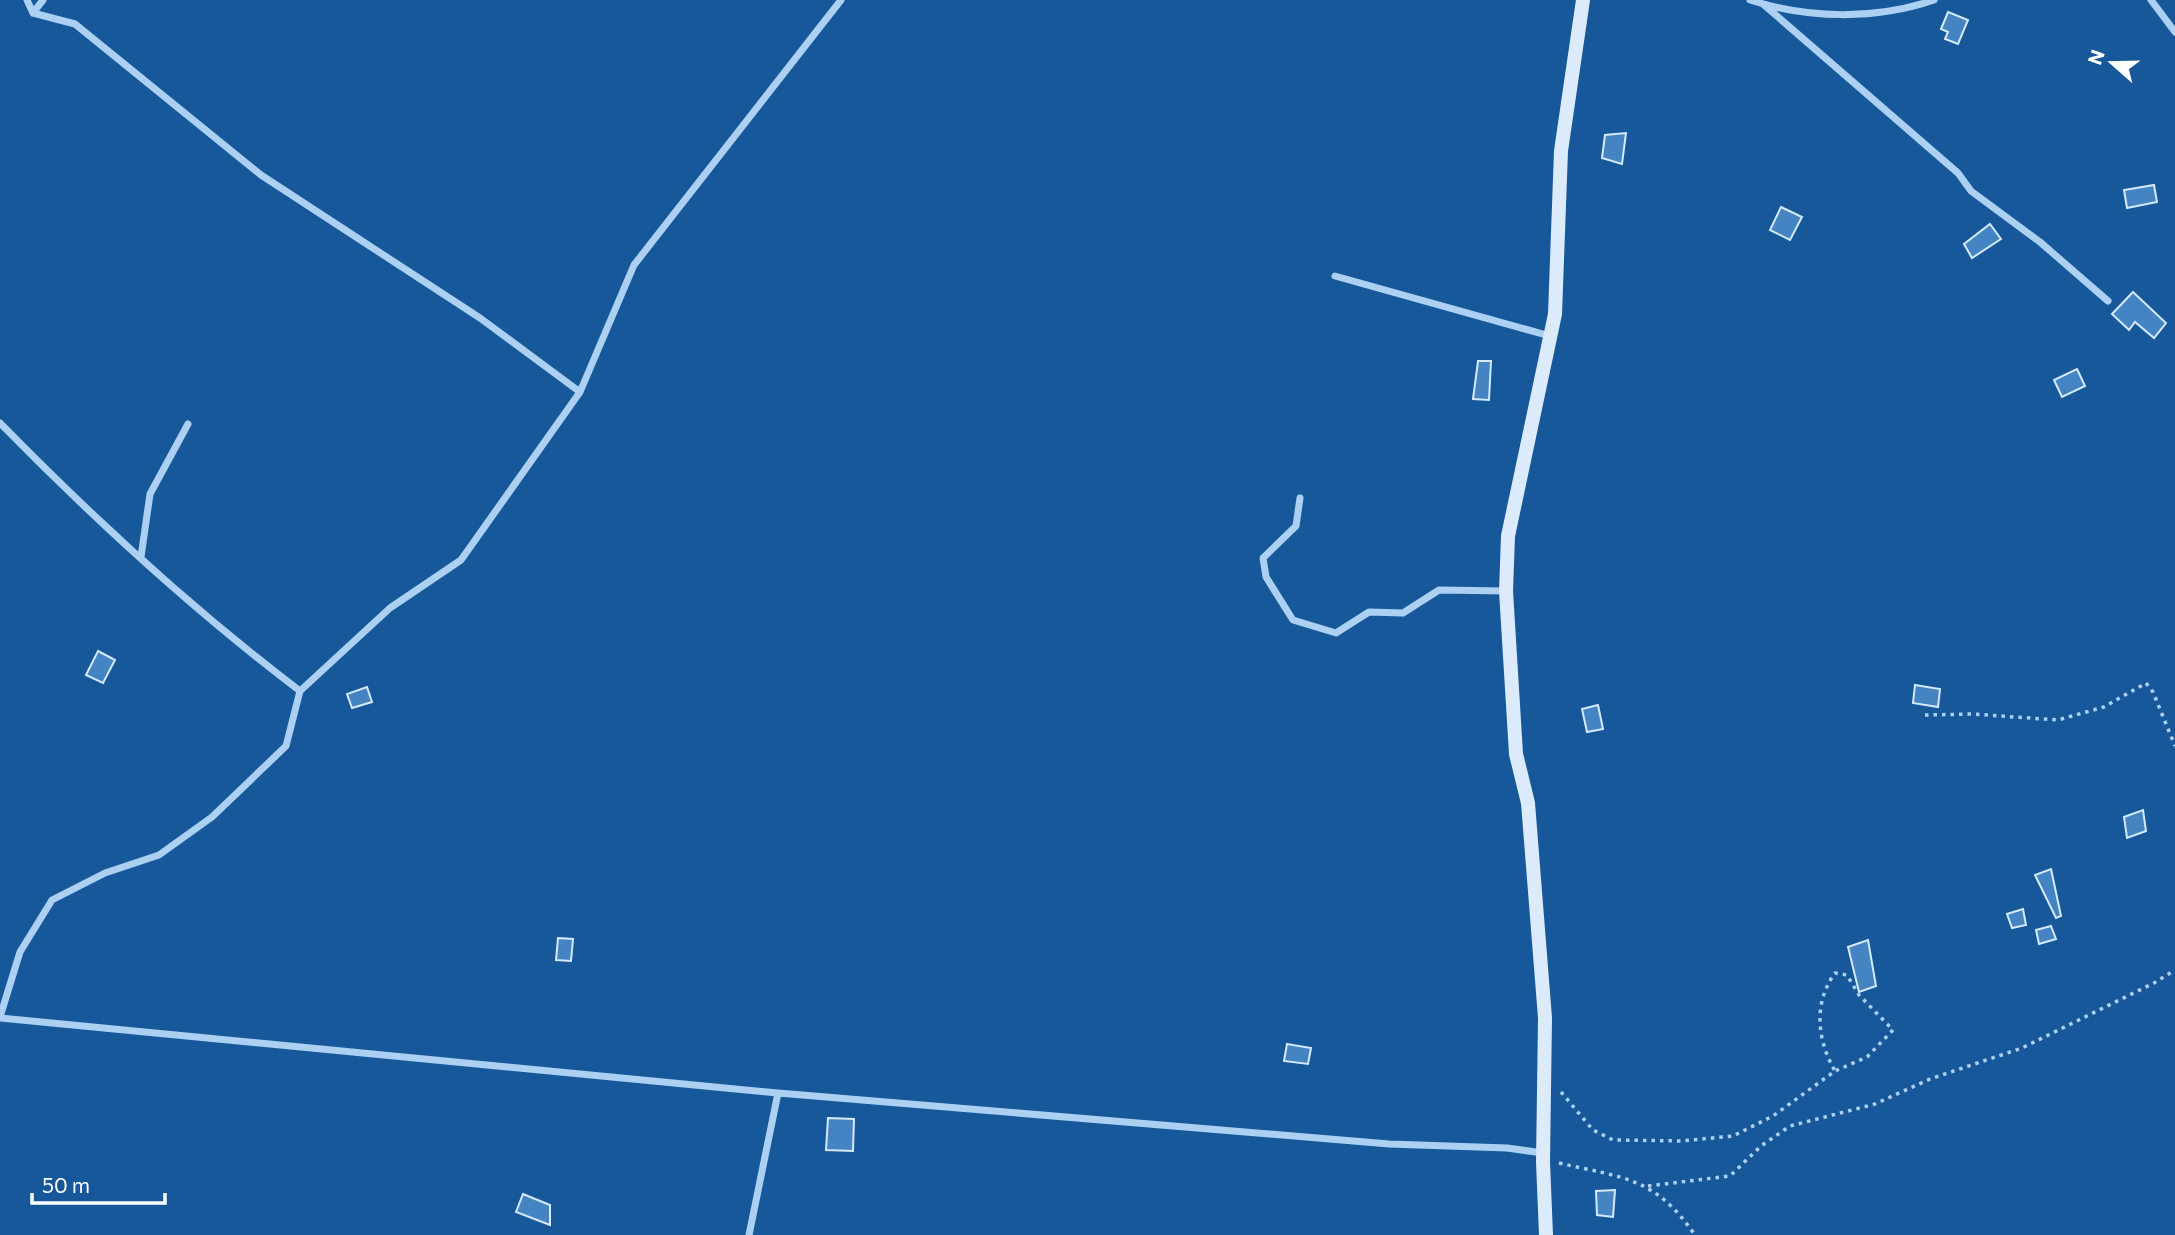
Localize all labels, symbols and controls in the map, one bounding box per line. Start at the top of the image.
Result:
north arrow [2077,28,2147,98]
text: N [2082,46,2109,68]
scale bar [32,1162,164,1206]
text: 50 m [42,1172,90,1197]

